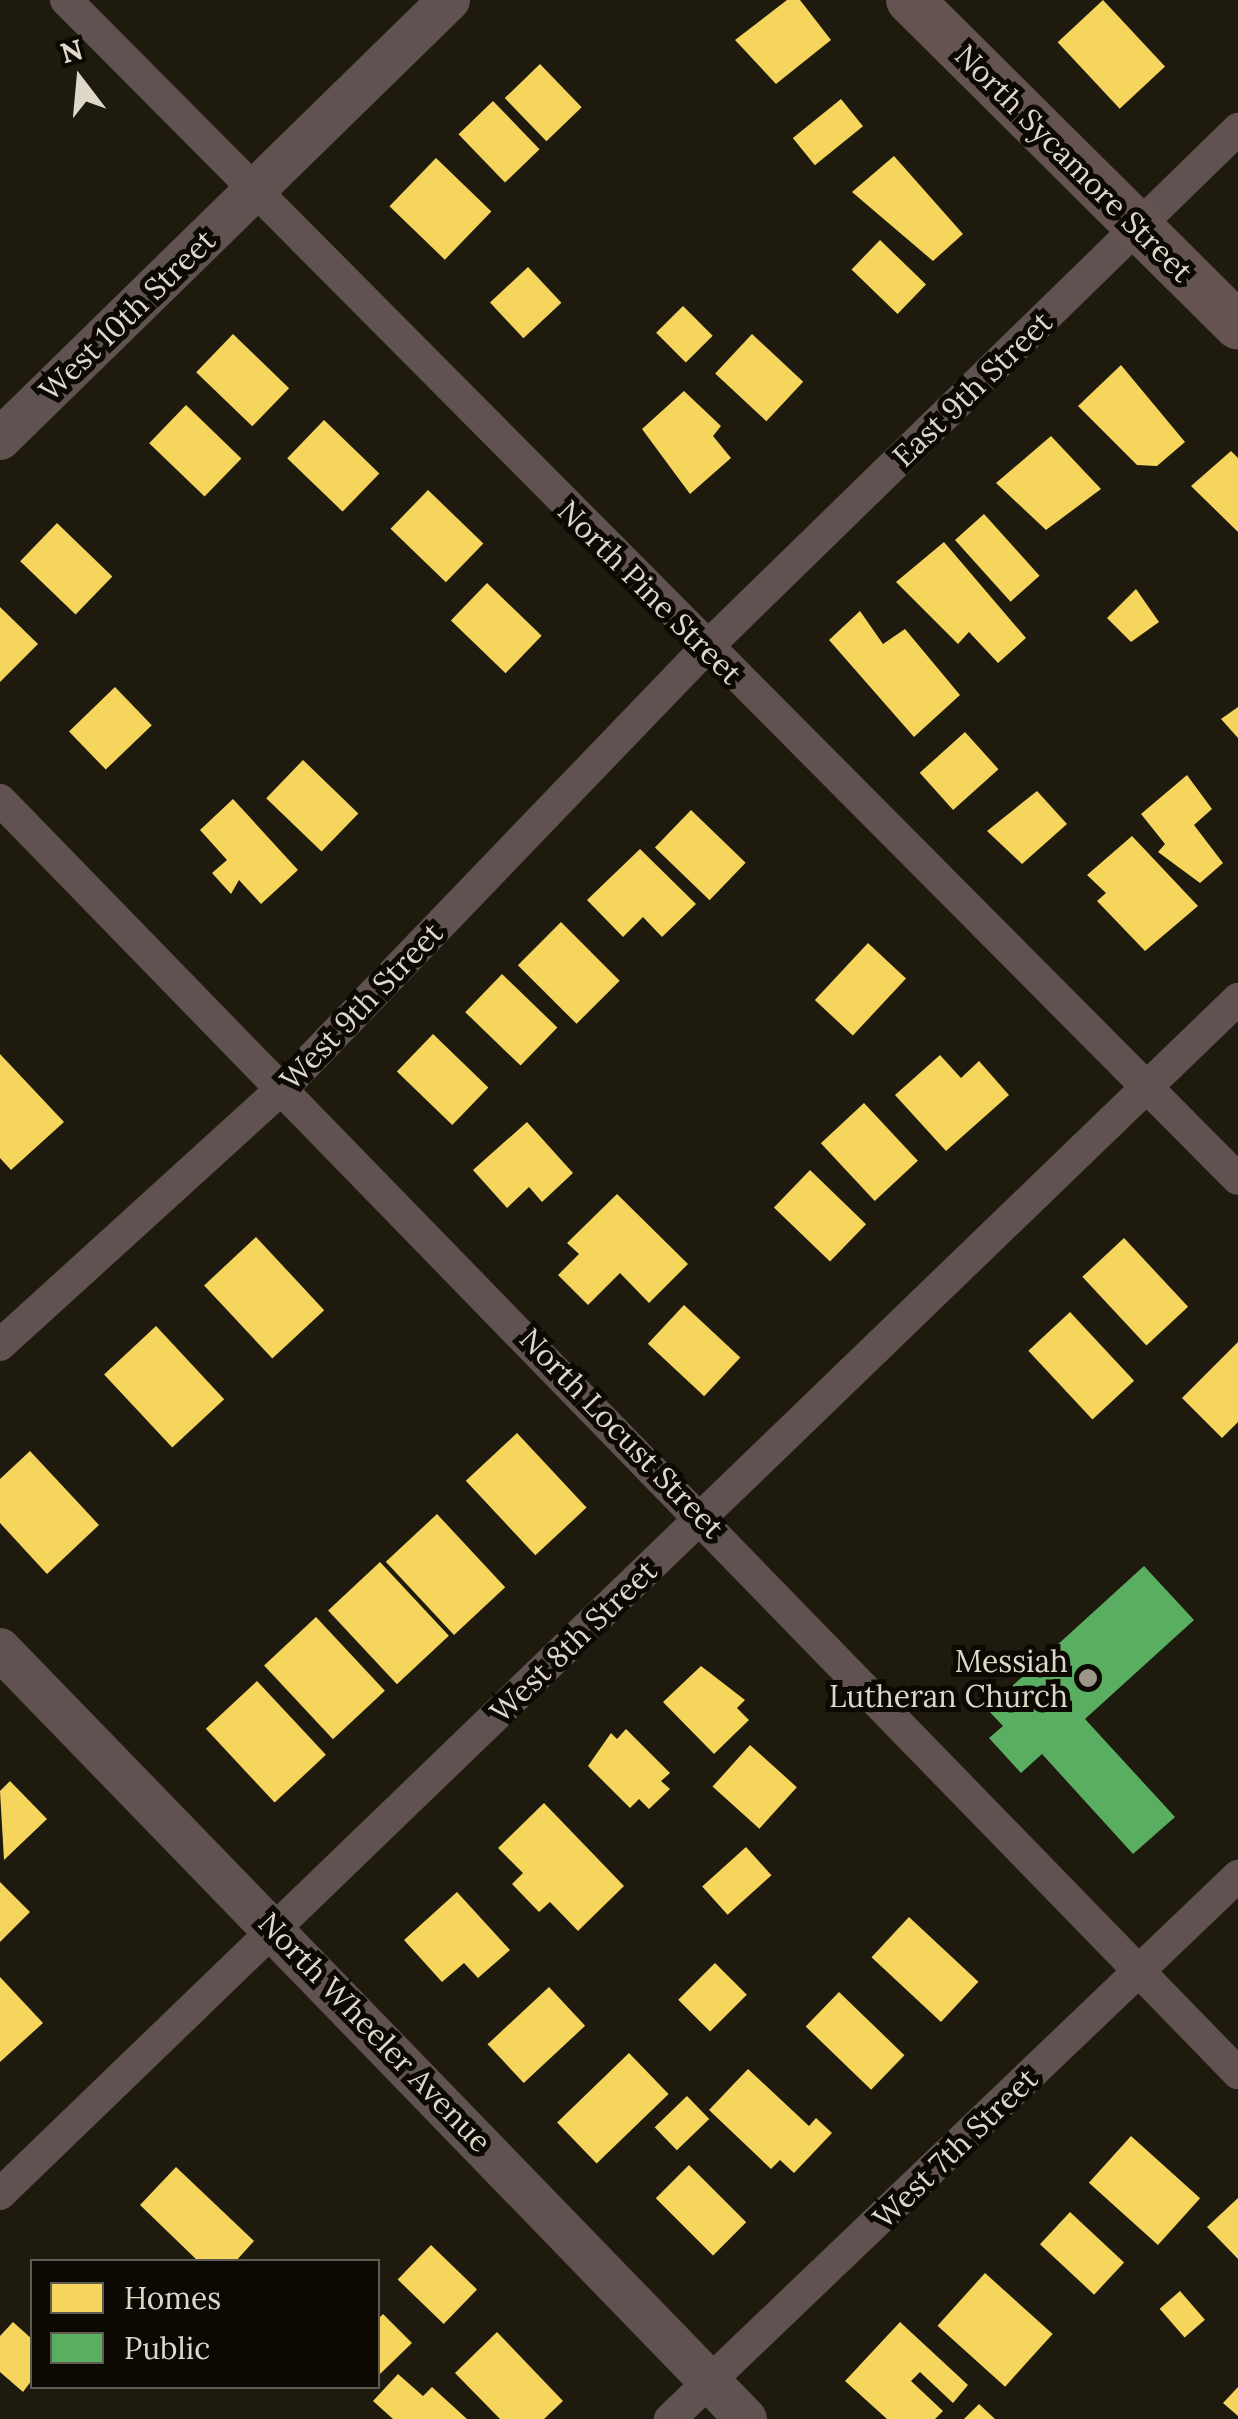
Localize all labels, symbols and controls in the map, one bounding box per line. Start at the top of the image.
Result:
north arrow [30,30,130,130]
text: N [56,31,87,71]
street label: North Sycamore Street [948,37,1200,289]
street label: West 10th Street [32,222,222,408]
street label: East 9th Street [885,304,1059,474]
street label: North Pine Street [551,493,749,691]
street label: West 9th Street [272,915,450,1097]
street label: North Locust Street [513,1321,731,1545]
street label: West 8th Street [482,1552,664,1730]
place label: Messiah Lutheran Church [829,1643,1068,1714]
marker: Messiah Lutheran Church [1077,1667,1099,1689]
street label: North Wheeler Avenue [251,1905,499,2159]
street label: West 7th Street [865,2060,1045,2236]
legend [30,2259,380,2389]
text: Homes [124,2279,221,2317]
text: Public [124,2329,210,2367]

